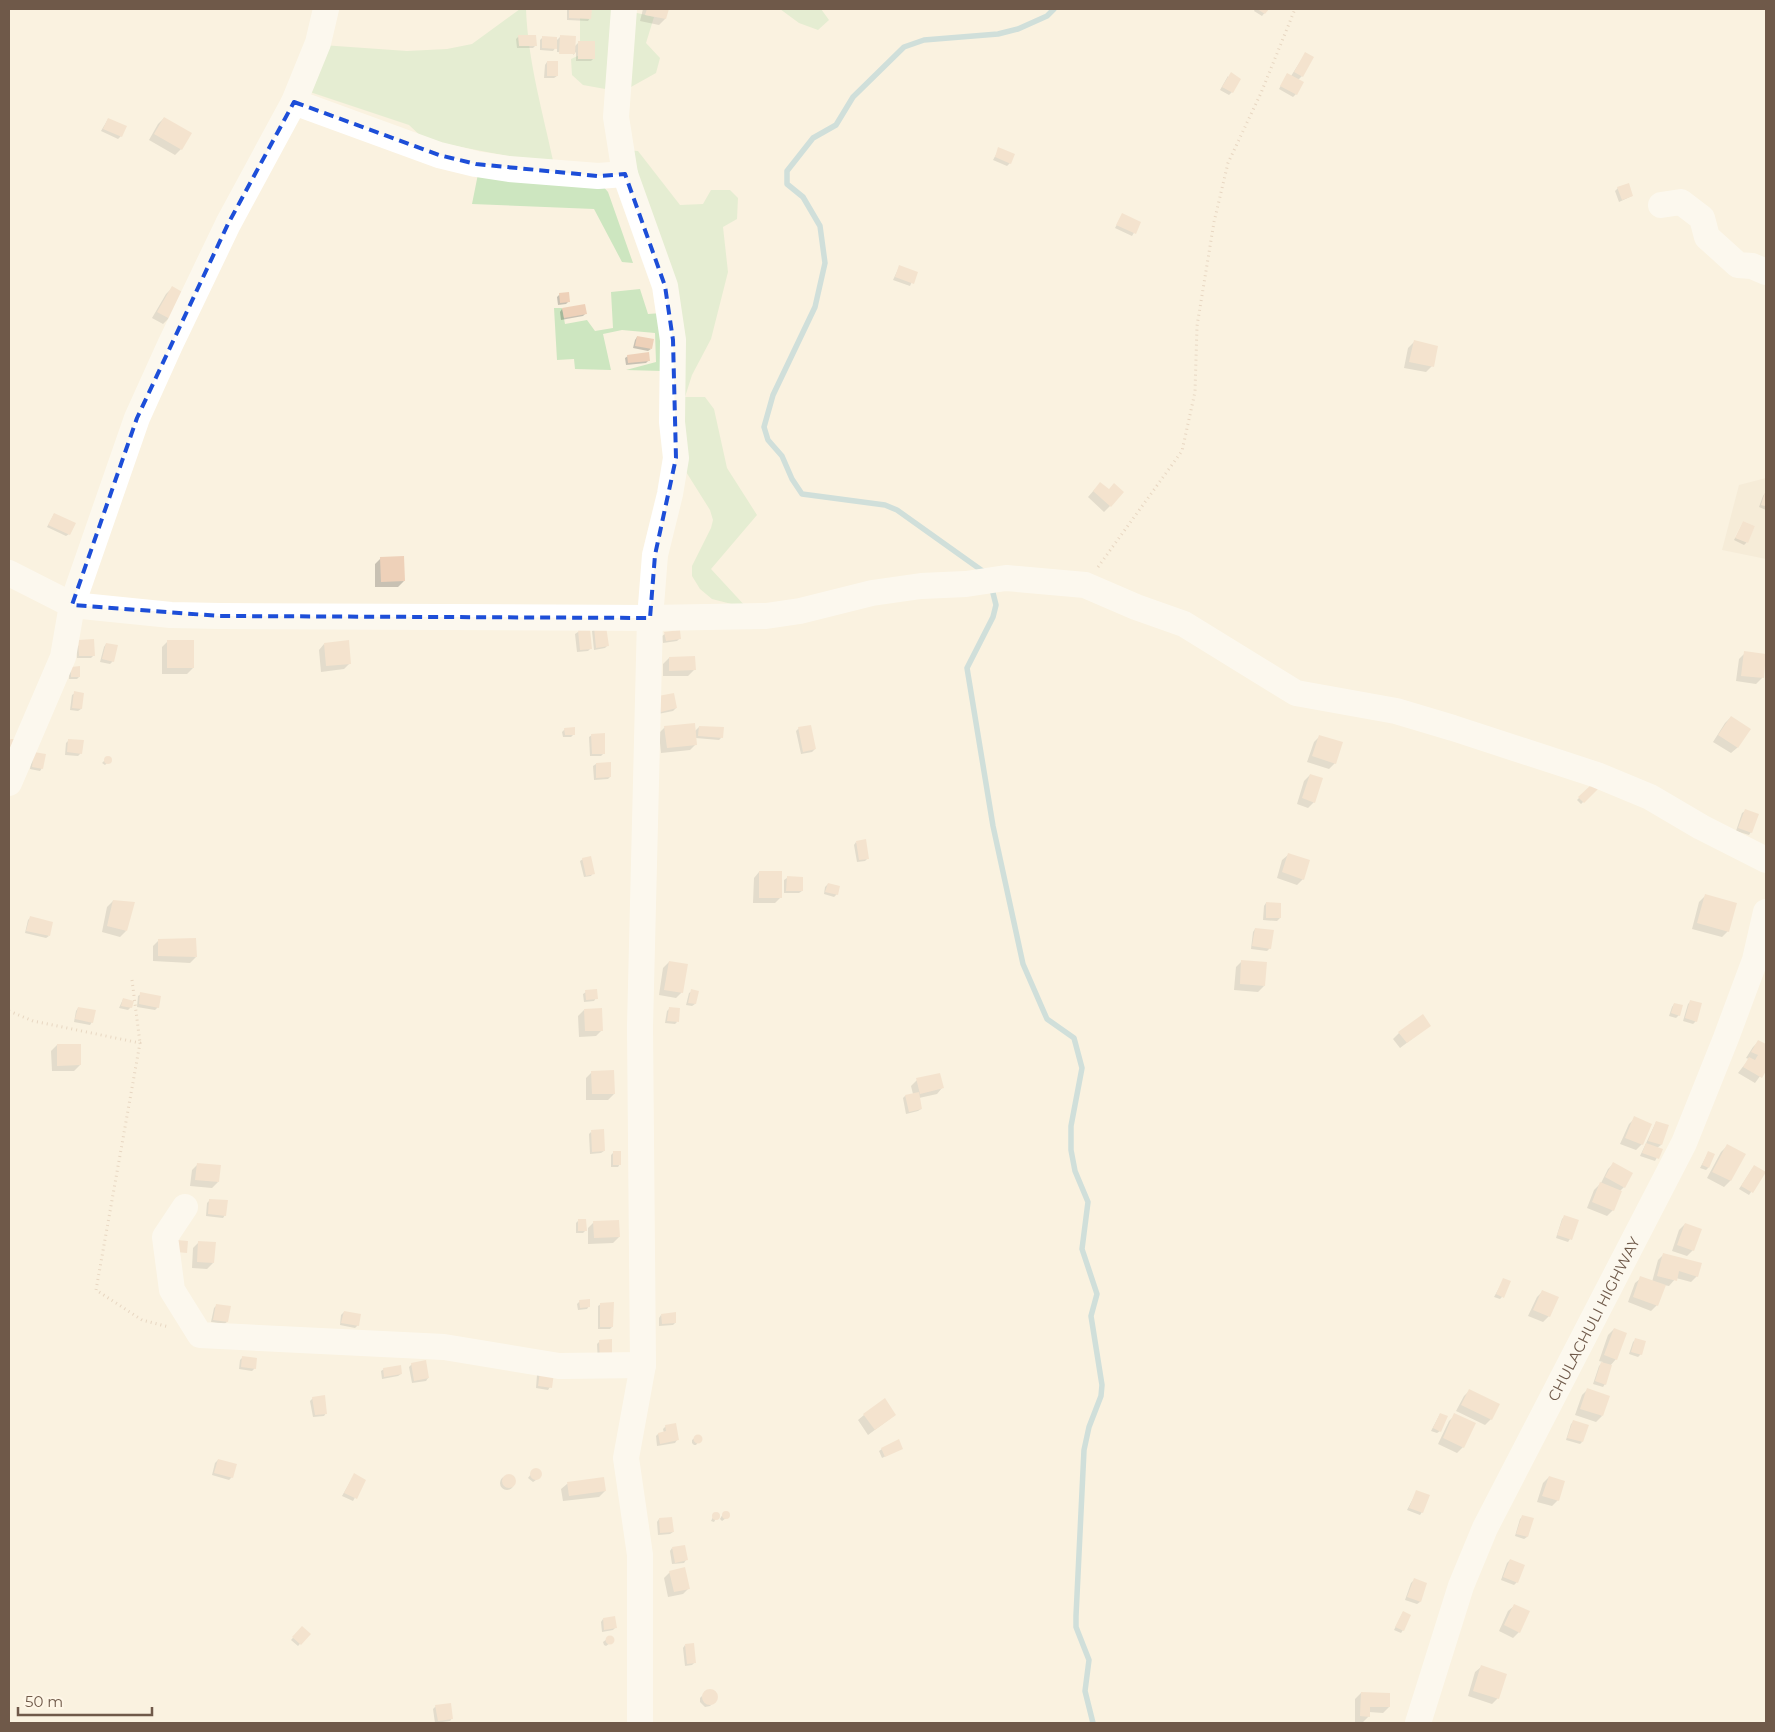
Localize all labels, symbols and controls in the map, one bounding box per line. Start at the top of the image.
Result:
street label: CHULACHULI HIGHWAY [1543,1233,1644,1404]
scale bar [18,1684,151,1716]
text: 50 m [25,1692,63,1711]

